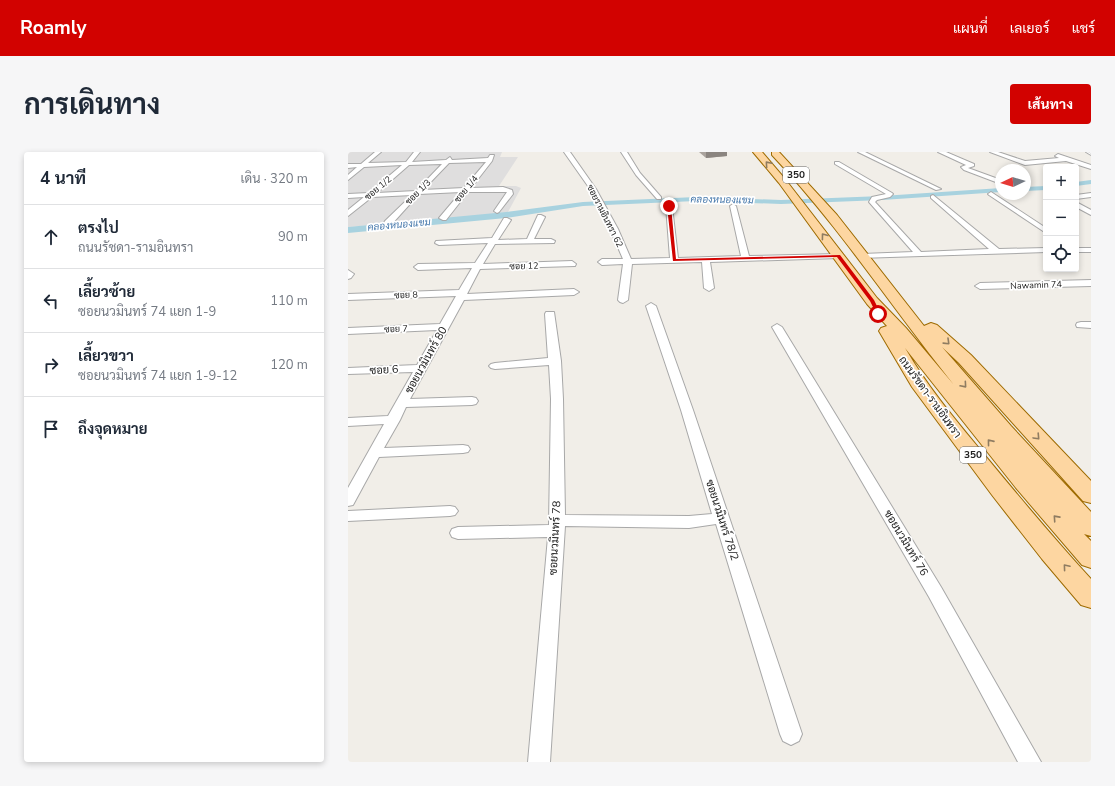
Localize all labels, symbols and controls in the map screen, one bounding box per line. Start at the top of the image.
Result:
text: Roamly [20,15,87,41]
text: แผนที่ [953,19,988,38]
text: เลเยอร์ [1010,19,1050,38]
text: แชร์ [1072,19,1095,38]
button: เส้นทาง [1010,84,1091,124]
text: การเดินทาง [24,86,160,124]
one-way arrow [765,161,772,169]
north arrow [995,164,1031,200]
map controls [1043,164,1079,272]
button: + [1043,164,1079,200]
text: 4 นาที [40,167,86,190]
road number: 350 [783,167,809,183]
text: เดิน · 320 m [240,170,308,188]
street label: ซอย 1/4 [451,172,481,205]
street label: ซอย 1/2 [362,173,394,203]
street label: ซอย 1/3 [403,177,433,207]
street label: ซอยรามอินทรา 62 [584,183,626,249]
water label: คลองหนองแขม [690,192,754,208]
route end [660,197,678,215]
button: − [1043,200,1079,236]
water label: คลองหนองแขม [367,215,431,235]
text: ตรงไป [78,218,119,238]
icon: ahead [40,226,62,248]
text: 90 m [278,228,308,246]
one-way arrow [821,234,828,241]
button: locate [1043,236,1079,272]
text: ถนนรัชดา-รามอินทรา [78,239,193,257]
street label: ซอย 12 [509,259,539,273]
street label: Nawamin 74 [1010,278,1063,292]
text: เลี้ยวซ้าย [78,282,135,302]
street label: ซอย 8 [394,289,418,301]
icon: left [40,290,62,312]
text: 110 m [270,292,308,310]
text: ซอยนวมินทร์ 74 แยก 1-9 [78,303,216,321]
route start [869,305,887,323]
street label: ซอย 7 [384,323,408,335]
street label: ซอยนวมินทร์ 80 [401,323,451,396]
one-way arrow [942,337,950,345]
text: เลี้ยวขวา [78,346,134,366]
street label: ถนนรัชดา-รามอินทรา [895,353,965,441]
icon: right [40,354,62,376]
text: 120 m [270,356,308,374]
street label: ซอย 6 [369,362,399,378]
text: ซอยนวมินทร์ 74 แยก 1-9-12 [78,367,237,385]
one-way arrow [959,380,966,387]
icon: arrive [40,418,62,440]
text: ถึงจุดหมาย [78,419,148,439]
one-way arrow [1032,432,1039,439]
one-way arrow [988,440,995,447]
road number: 350 [960,447,986,463]
street label: ซอยนวมินทร์ 78/2 [702,477,743,562]
street label: ซอยนวมินทร์ 78 [545,500,564,576]
street label: ซอยนวมินทร์ 76 [880,507,933,579]
one-way arrow [1053,516,1060,523]
one-way arrow [1063,565,1070,572]

